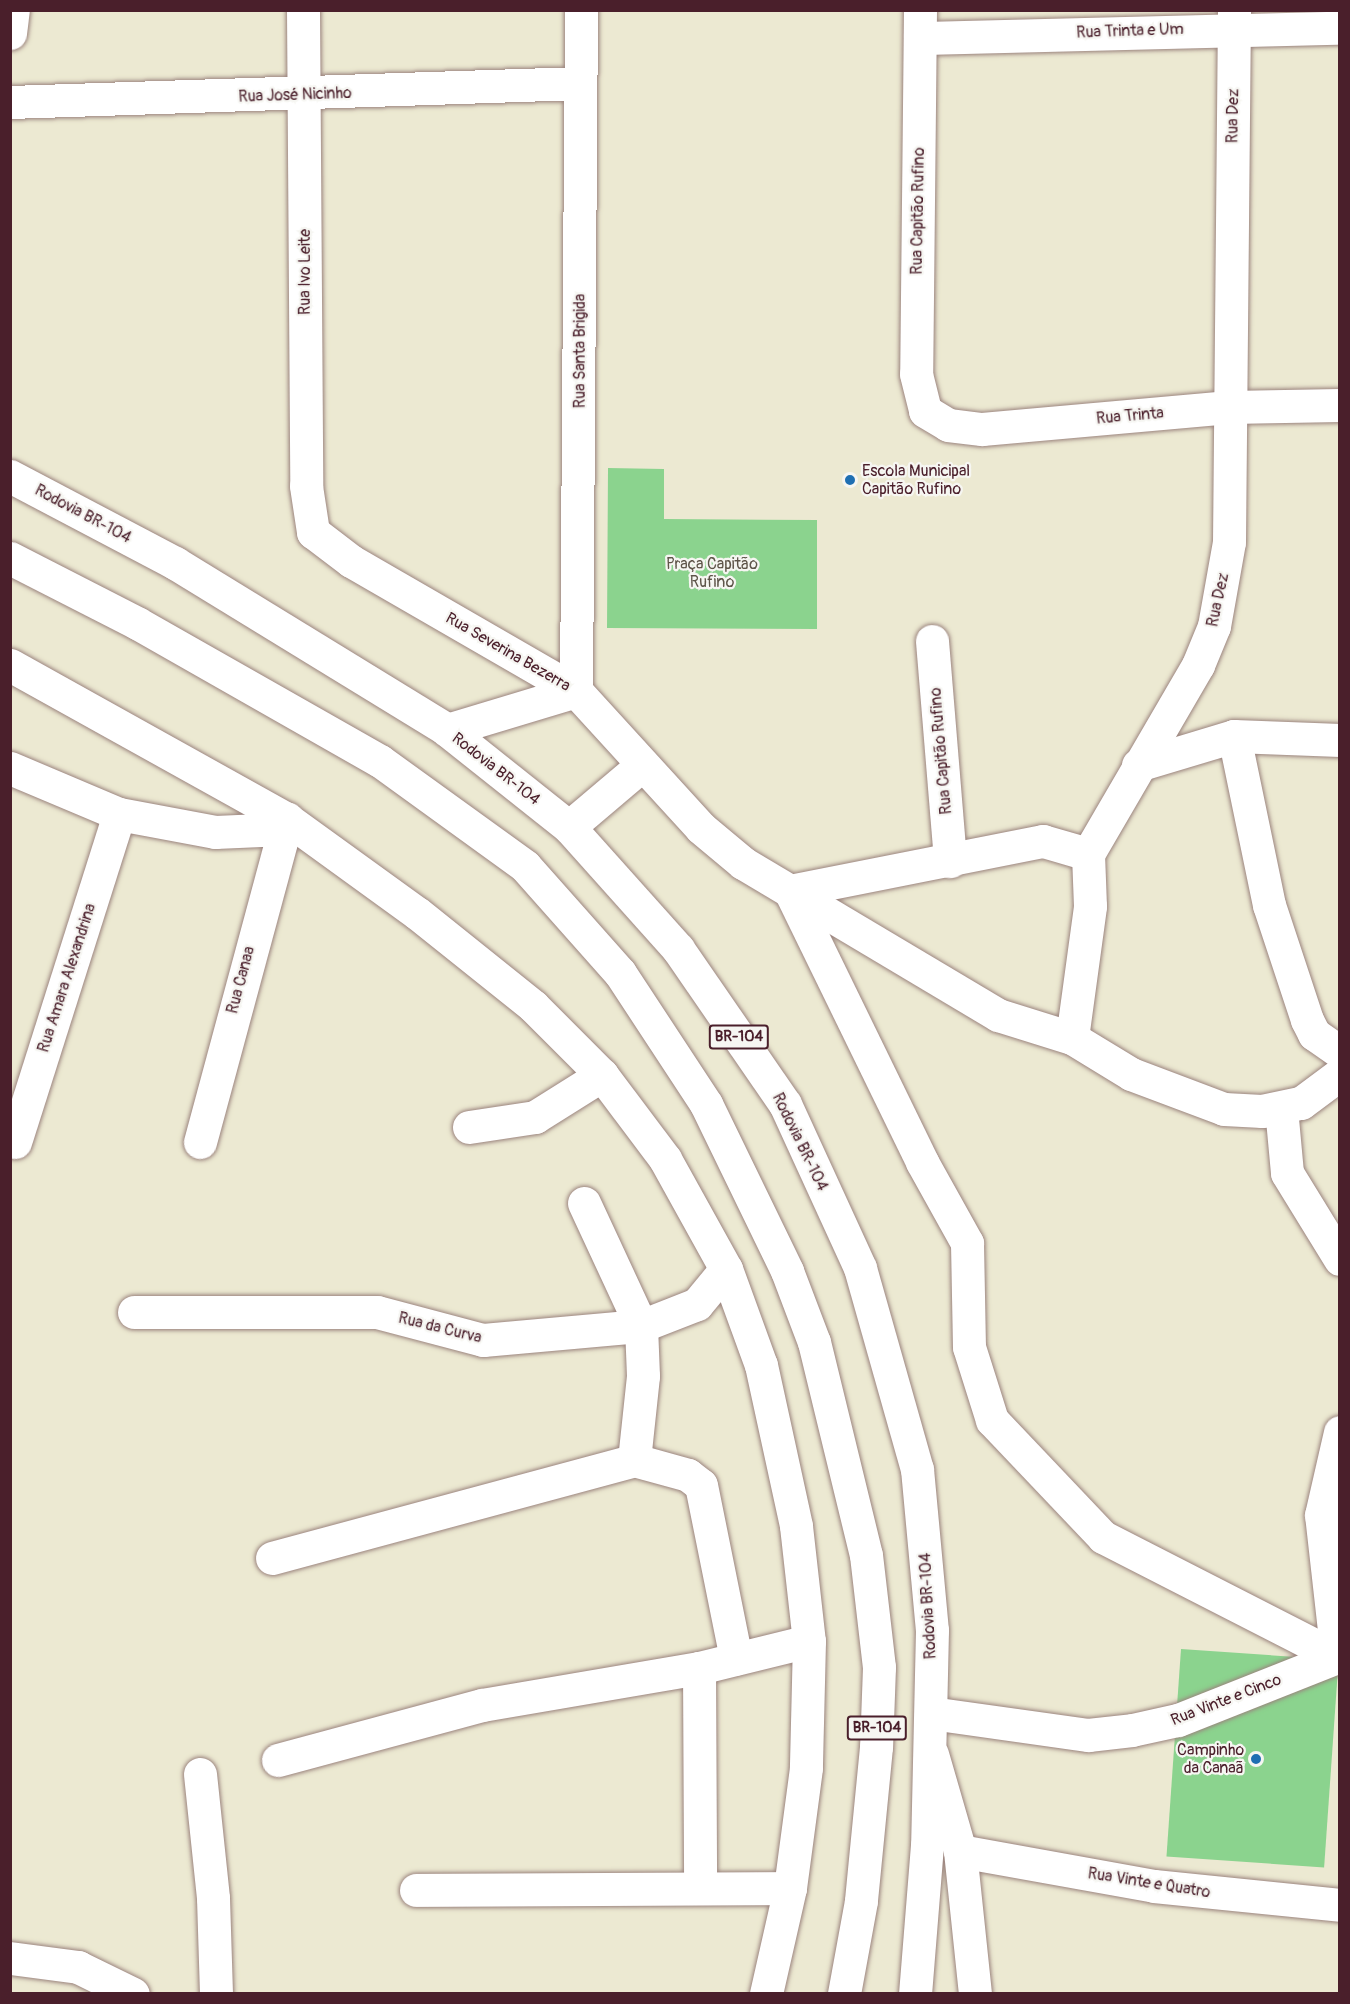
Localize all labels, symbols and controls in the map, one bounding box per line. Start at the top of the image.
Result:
street label: Rua Trinta e Um [1076,20,1184,42]
street label: Rua José Nicinho [238,83,352,107]
street label: Rua Dez [1223,89,1243,143]
street label: Rua Capitão Rufino [907,147,929,275]
street label: Rua Ivo Leite [295,229,315,315]
street label: Rua Santa Brigida [570,294,590,408]
street label: Rua Trinta [1095,403,1165,429]
place label: Escola Municipal Capitão Rufino [862,461,970,499]
marker: Escola Municipal Capitão Rufino [843,473,857,487]
street label: Rodovia BR-104 [31,481,135,547]
park label: Praça Capitão Rufino [666,554,758,592]
street label: Rua Dez [1203,571,1233,629]
street label: Rua Severina Bezerra [442,608,574,696]
street label: Rua Capitão Rufino [926,687,956,815]
street label: Rodovia BR-104 [448,729,544,809]
street label: Rua Amara Alexandrina [34,901,100,1055]
street label: Rua Canaa [223,944,259,1016]
road number: BR-104 [708,1025,771,1049]
street label: Rodovia BR-104 [768,1090,832,1194]
street label: Rua da Curva [396,1308,484,1348]
street label: Rodovia BR-104 [916,1552,940,1660]
street label: Rua Vinte e Cinco [1168,1670,1284,1730]
road number: BR-104 [846,1716,908,1740]
place label: Campinho da Canaã [1177,1740,1244,1778]
marker: Campinho da Canaã [1249,1752,1263,1766]
street label: Rua Vinte e Quatro [1086,1864,1212,1902]

